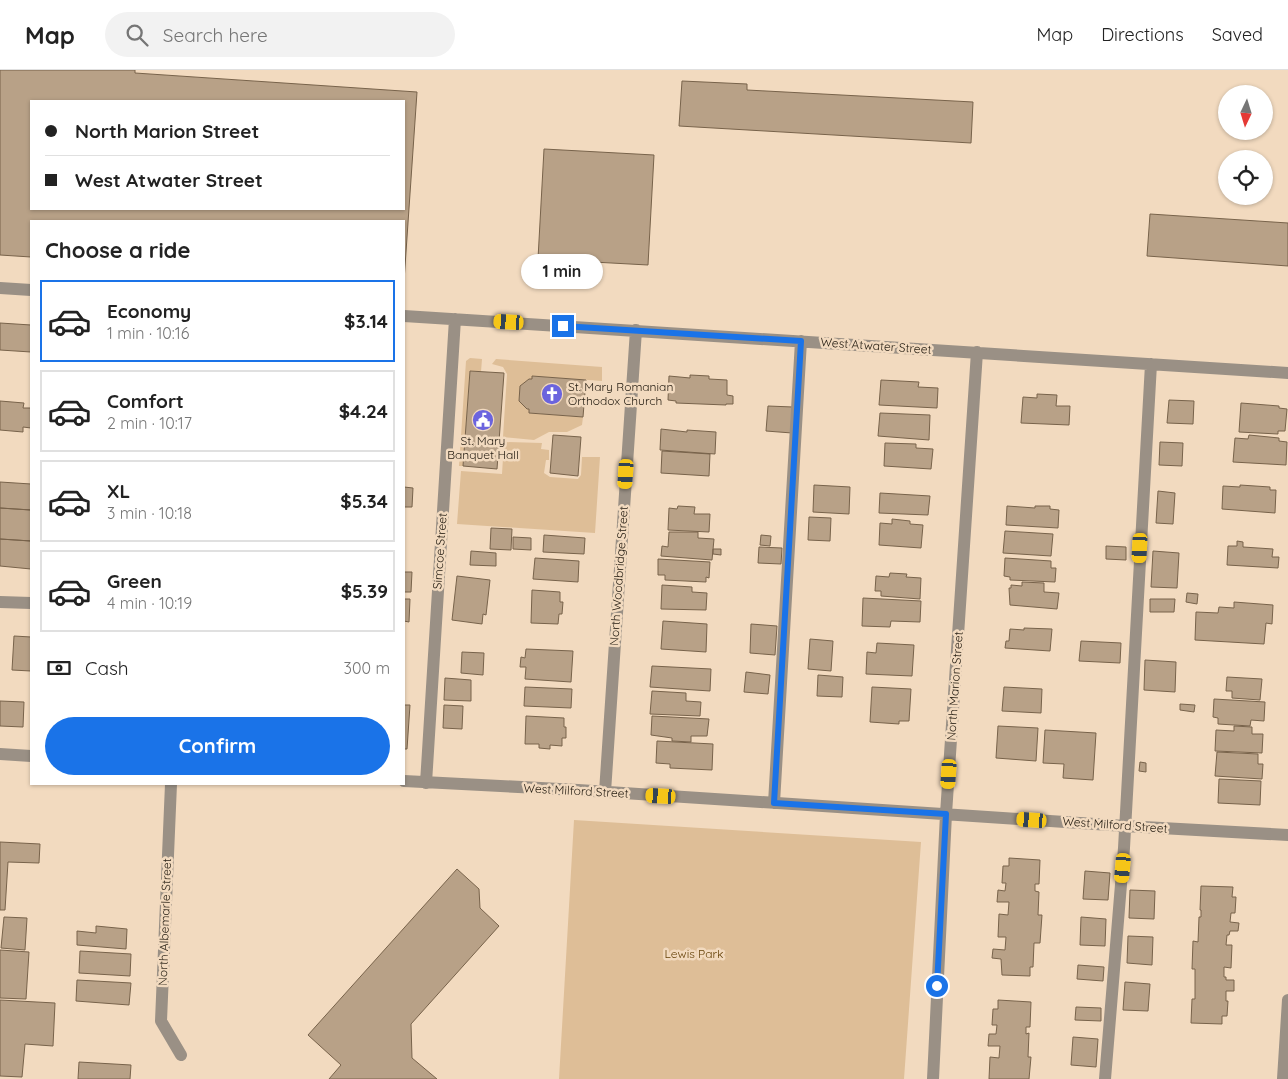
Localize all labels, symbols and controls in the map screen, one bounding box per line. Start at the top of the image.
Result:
search box [105,12,455,57]
text: Map [25,20,75,50]
icon: search [123,21,151,49]
text: Search here [163,23,268,47]
text: Map [1036,23,1073,46]
text: Directions [1101,23,1184,46]
text: Saved [1212,23,1263,46]
north arrow [1218,85,1272,140]
map controls [1218,85,1273,205]
text: North Marion Street [75,119,259,143]
button: locate [1218,150,1273,205]
text: West Atwater Street [75,168,263,192]
text: Choose a ride [45,236,190,264]
callout: 1 min [522,254,604,288]
text: 1 min [543,261,581,281]
icon: car [47,299,92,344]
text: Economy [107,299,191,323]
text: $3.14 [344,309,388,333]
car [493,314,524,330]
route end [552,315,574,337]
text: 1 min · 10:16 [107,323,189,343]
street label: West Atwater Street [820,334,932,357]
place label: St. Mary Romanian Orthodox Church [568,379,673,408]
church icon: St. Mary Romanian Orthodox Church [540,382,564,406]
icon: car [47,389,92,434]
text: Comfort [107,389,184,413]
text: $4.24 [339,399,388,423]
public building icon: St. Mary Banquet Hall [471,408,495,432]
text: 2 min · 10:17 [107,413,192,433]
place label: St. Mary Banquet Hall [447,433,519,462]
car [617,459,634,489]
icon: car [47,479,92,524]
text: XL [107,479,130,503]
text: $5.34 [340,489,388,513]
text: 3 min · 10:18 [107,503,192,523]
street label: North Woodbridge Street [606,506,631,646]
street label: Simcoe Street [429,512,450,590]
car [1131,533,1148,563]
icon: car [47,569,92,614]
text: Green [107,569,162,593]
text: $5.39 [341,579,388,603]
text: 4 min · 10:19 [107,593,192,613]
street label: North Marion Street [943,631,966,741]
icon: cash [45,654,73,682]
text: Cash [85,656,129,680]
text: 300 m [344,658,390,678]
button: Confirm [45,717,390,775]
car [940,759,957,789]
street label: West Milford Street [523,780,629,801]
car [645,788,676,804]
car [1016,811,1047,829]
street label: West Milford Street [1062,813,1168,836]
car [1114,852,1131,884]
street label: North Albemarle Street [155,858,174,986]
park label: Lewis Park [664,946,724,961]
route start [926,975,948,997]

